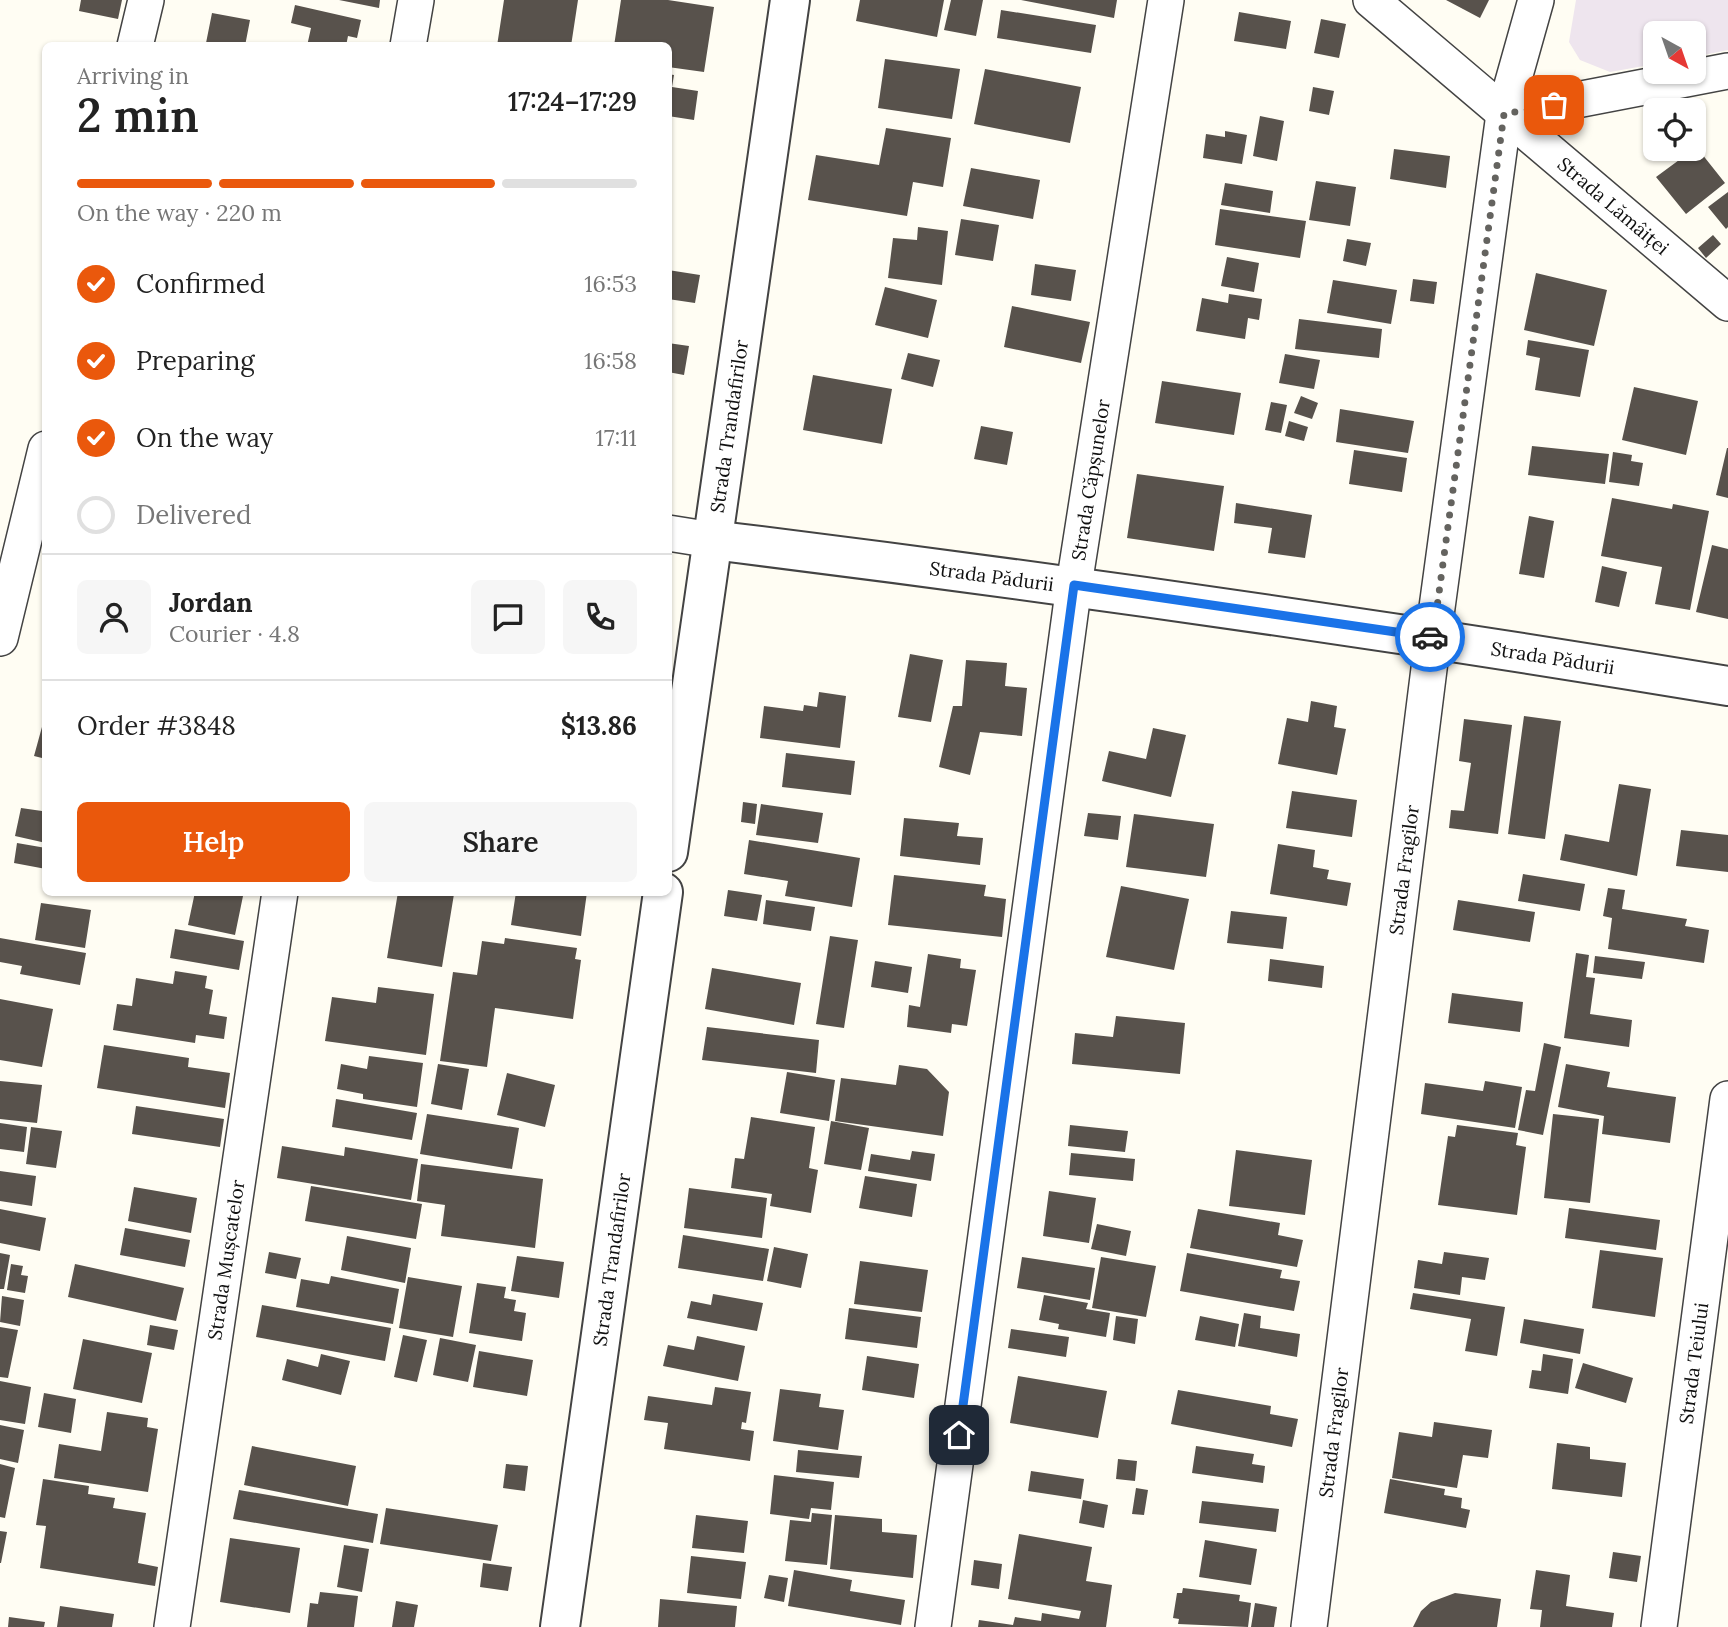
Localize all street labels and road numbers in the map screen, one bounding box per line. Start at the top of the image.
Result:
street label: Strada Lămâiței [1553,152,1674,260]
street label: Strada Trandafirilor [705,337,753,514]
street label: Strada Căpșunelor [1066,397,1115,562]
street label: Strada Pădurii [928,556,1055,596]
street label: Strada Pădurii [1489,636,1616,679]
street label: Strada Fragilor [1384,803,1424,936]
street label: Strada Trandafirilor [587,1171,636,1348]
street label: Strada Mușcatelor [202,1177,250,1342]
street label: Strada Teiului [1674,1301,1713,1425]
street label: Strada Fragilor [1313,1365,1354,1499]

